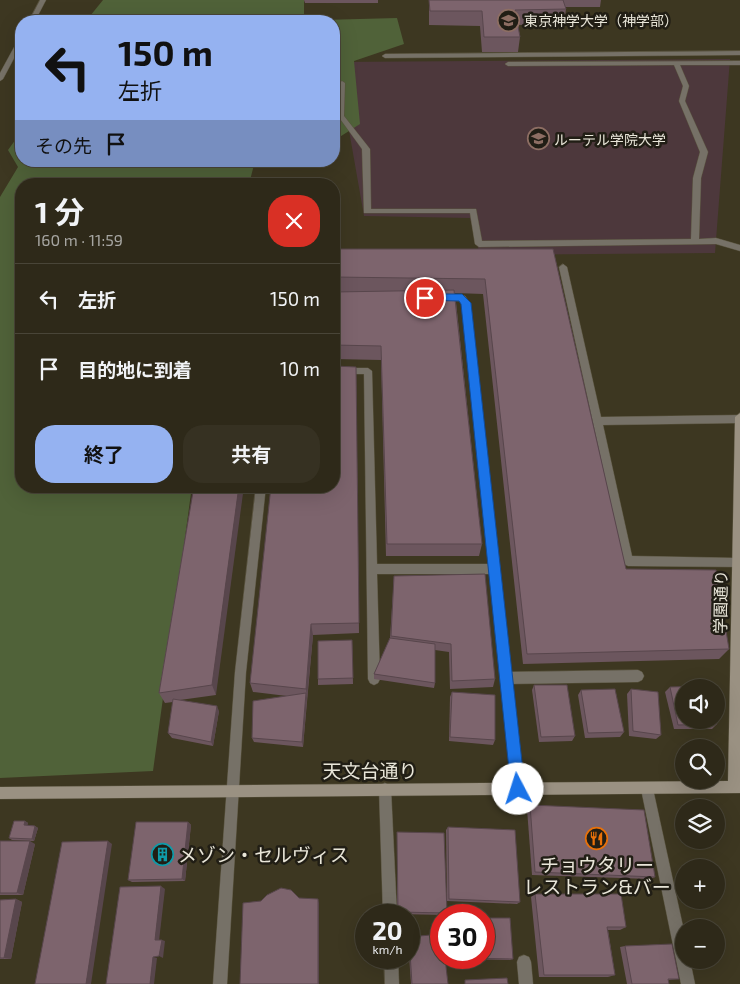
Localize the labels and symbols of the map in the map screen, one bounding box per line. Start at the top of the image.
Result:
school or university icon: 東京神学大学（神学部） [496,8,520,32]
place label: 東京神学大学（神学部） [524,12,678,29]
school or university icon: ルーテル学院大学 [526,127,550,151]
place label: ルーテル学院大学 [554,131,666,148]
pin [404,277,446,319]
street label: 学園通り [710,570,730,634]
street label: 天文台通り [322,759,418,782]
position arrow [491,762,543,814]
restaurant icon: チョウタリー レストラン&バー [585,826,609,850]
building icon: メゾン・セルヴィス [150,842,174,866]
place label: メゾン・セルヴィス [178,843,349,866]
place label: チョウタリー レストラン&バー [523,853,671,898]
speed limit sign: 30 [430,904,495,969]

